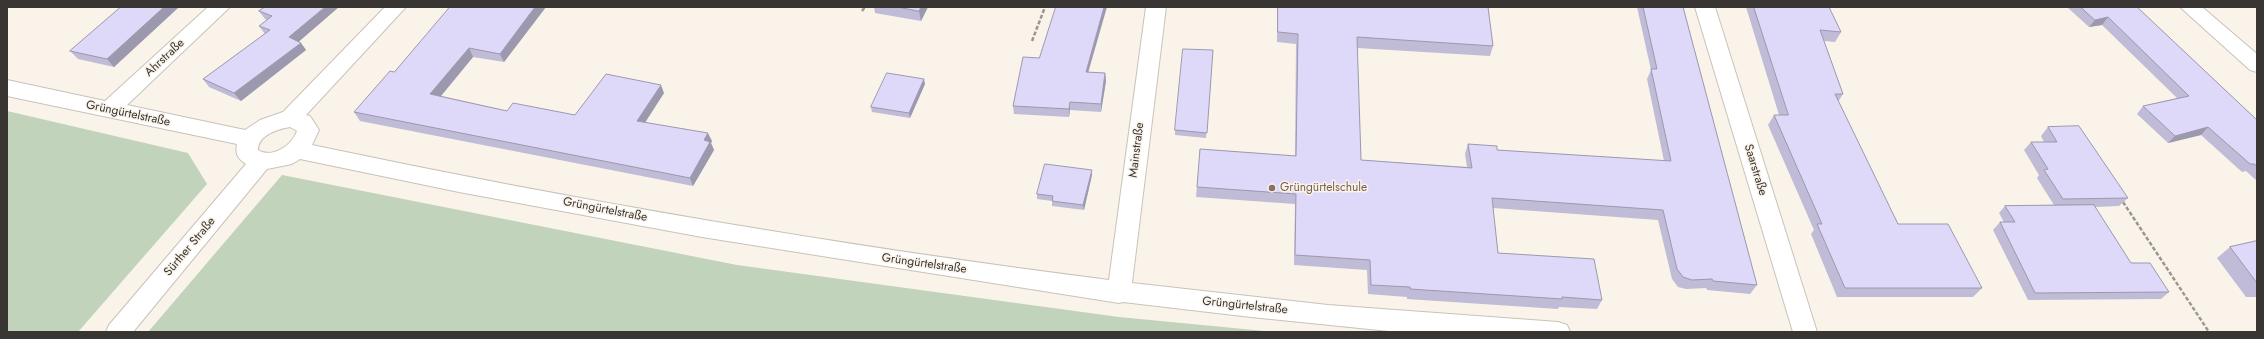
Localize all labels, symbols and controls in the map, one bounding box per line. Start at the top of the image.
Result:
street label: Ahrstraße [142,36,188,80]
street label: Grüngürtelstraße [85,98,171,130]
street label: Mainstraße [1126,122,1148,178]
street label: Saarstraße [1740,143,1770,197]
place label: Grüngürtelschule [1280,181,1367,195]
marker: Grüngürtelschule [1267,183,1277,193]
street label: Grüngürtelstraße [562,195,648,225]
street label: Sürther Straße [161,215,219,279]
street label: Grüngürtelstraße [881,251,967,277]
street label: Grüngürtelstraße [1202,294,1288,318]

